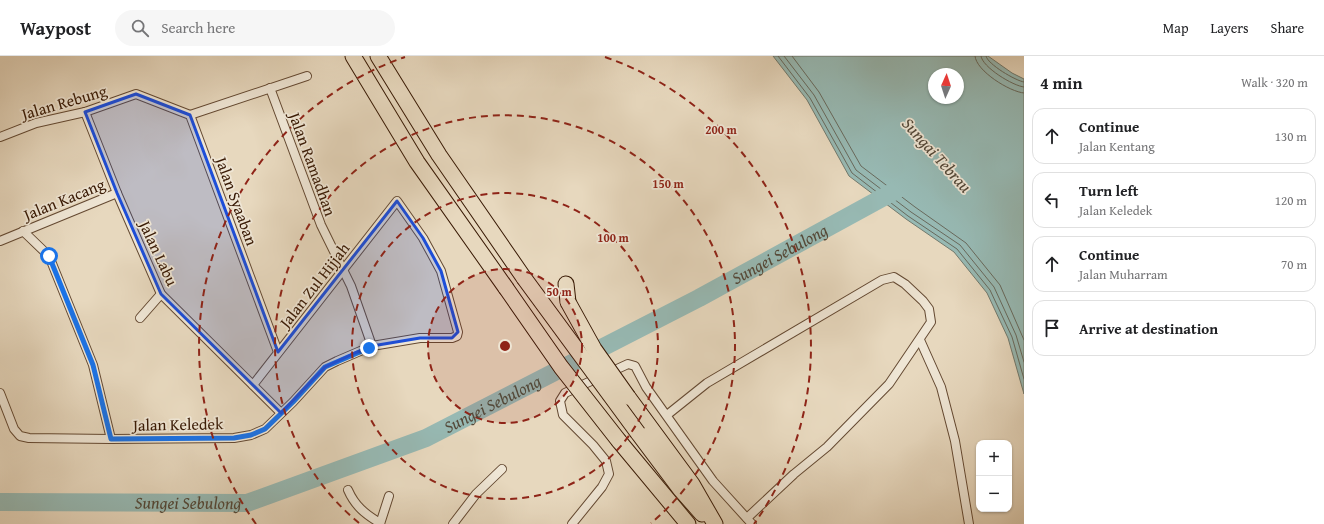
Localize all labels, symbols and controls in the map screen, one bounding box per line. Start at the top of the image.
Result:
search box [115,10,395,46]
text: Waypost [20,14,91,42]
icon: search [129,17,151,39]
text: Search here [161,17,235,38]
text: Map [1163,18,1189,38]
text: Layers [1211,18,1249,38]
text: Share [1271,18,1304,38]
north arrow [928,68,964,104]
text: 4 min [1040,70,1082,95]
text: Walk · 320 m [1241,73,1308,92]
street label: Jalan Rebung [17,78,110,126]
street label: Jalan Ramadhan [282,107,343,219]
water label: Sungai Tebrau [897,111,978,198]
text: Continue [1079,116,1140,137]
text: 200 m [705,121,738,138]
icon: ahead [1041,125,1063,147]
text: 130 m [1275,127,1307,146]
text: Jalan Kentang [1079,137,1155,156]
street label: Jalan Syaaban [209,151,264,249]
street label: Jalan Kacang [18,172,108,227]
text: 150 m [652,175,685,192]
text: Turn left [1079,180,1138,201]
icon: left [1041,189,1063,211]
text: 120 m [1275,191,1307,210]
text: Jalan Keledek [1079,201,1152,220]
street label: Jalan Labu [133,215,185,290]
water label: Sungei Sebulong [727,217,832,290]
text: 100 m [597,229,630,246]
street label: Jalan Zul Hijjah [272,237,355,334]
text: Continue [1079,244,1140,265]
route start [40,247,58,265]
icon: ahead [1041,253,1063,275]
text: 70 m [1281,255,1307,274]
text: Jalan Muharram [1079,265,1168,284]
text: 50 m [546,283,572,300]
icon: arrive [1041,317,1063,339]
text: Arrive at destination [1079,318,1218,339]
route end [360,339,378,357]
centre of rings [498,339,512,353]
water label: Sungei Sebulong [439,368,545,439]
street label: Jalan Keledek [131,411,224,437]
map controls [976,440,1012,512]
button: + [976,440,1012,476]
button: − [976,476,1012,512]
water label: Sungei Sebulong [135,490,242,515]

